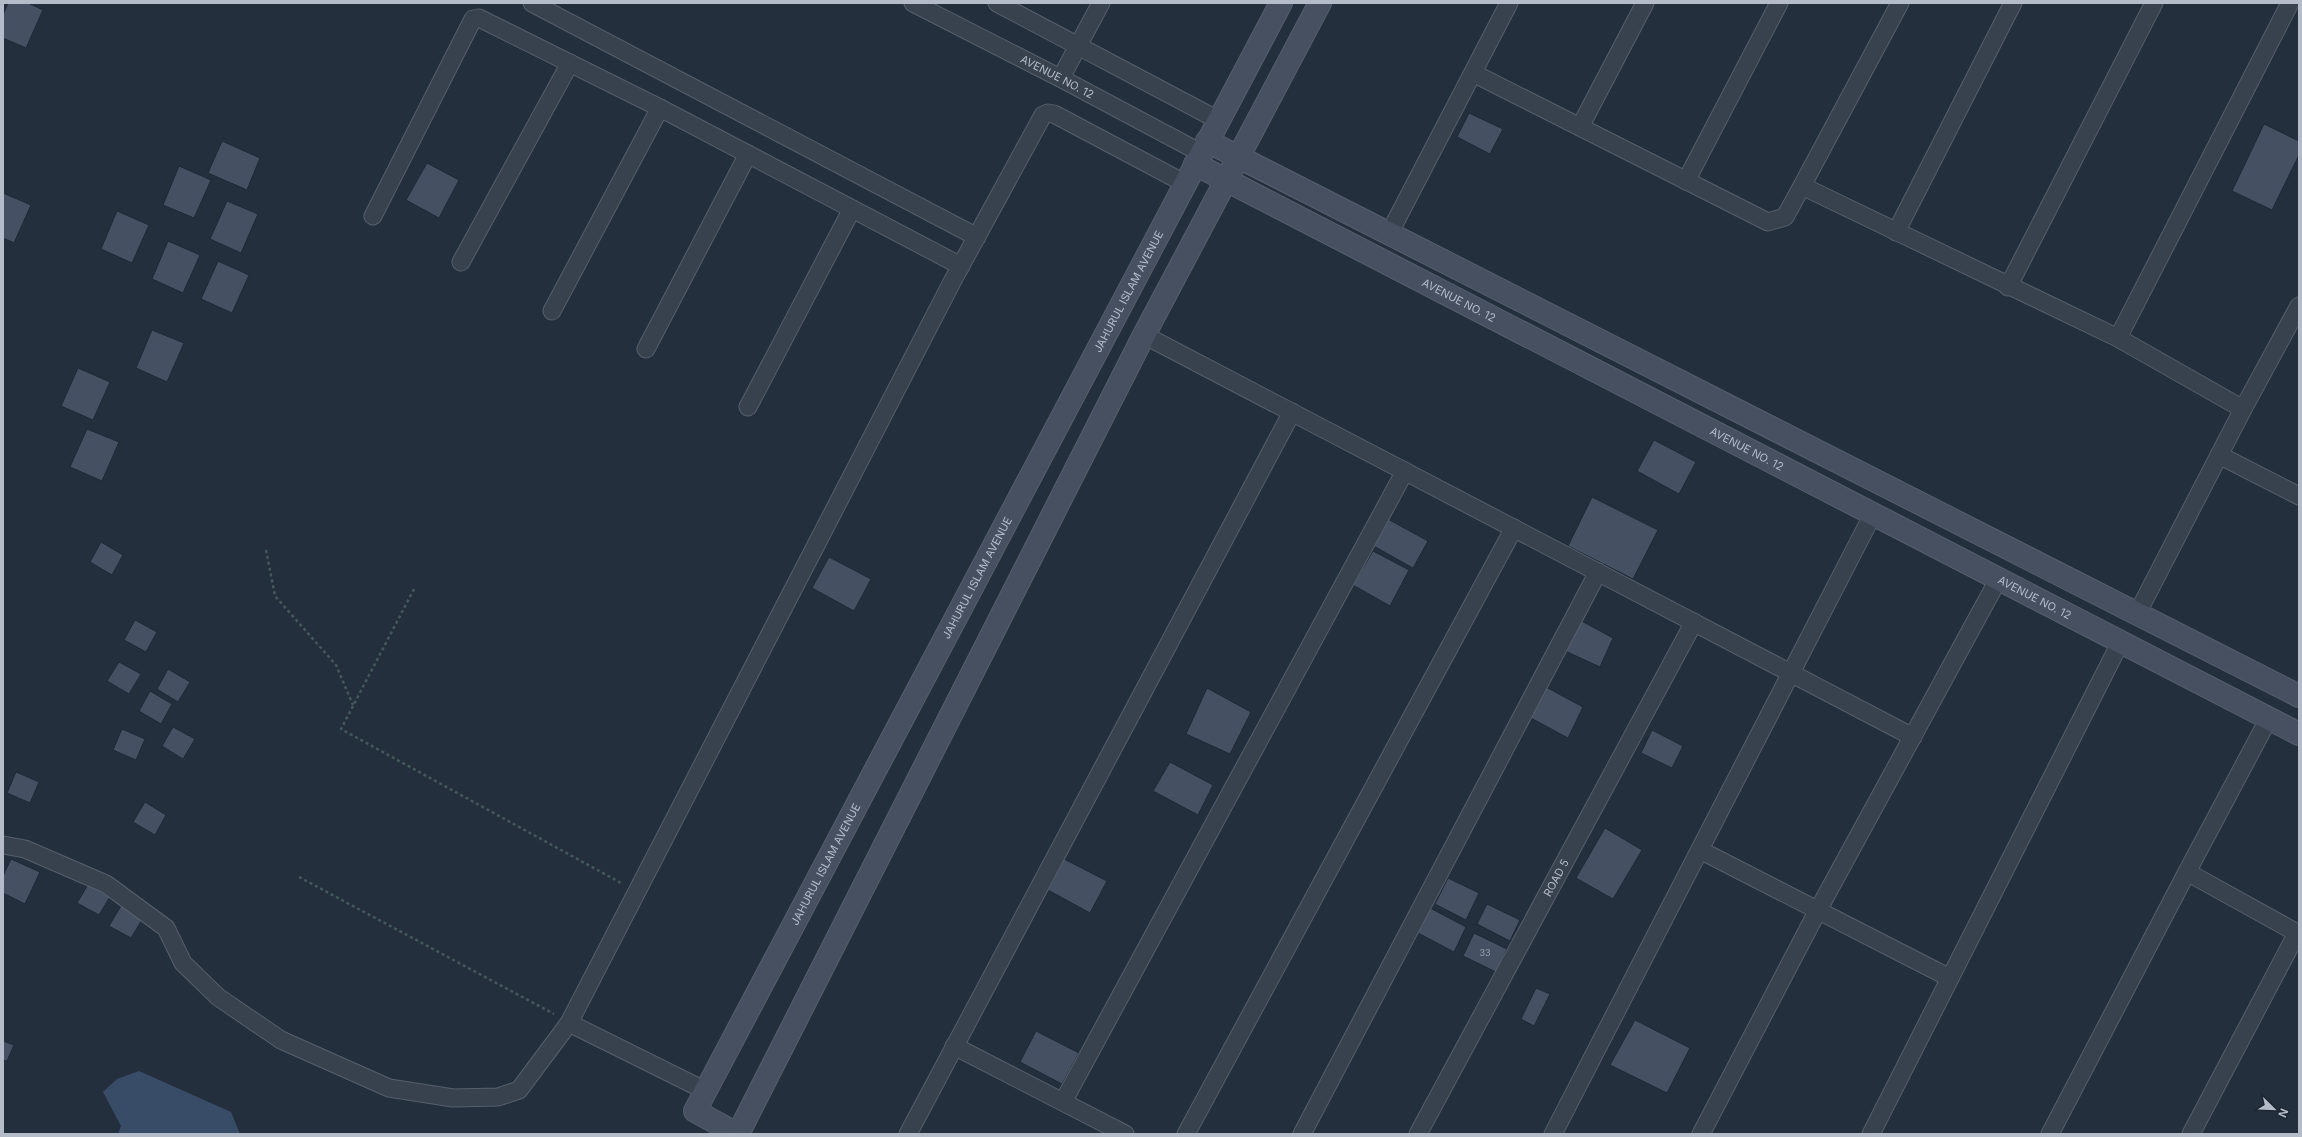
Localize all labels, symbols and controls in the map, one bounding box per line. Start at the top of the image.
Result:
street label: AVENUE NO. 12 [1018,52,1096,102]
street label: JAHURUL ISLAM AVENUE [1091,228,1166,355]
street label: AVENUE NO. 12 [1420,275,1498,325]
street label: AVENUE NO. 12 [1708,424,1786,474]
street label: JAHURUL ISLAM AVENUE [939,515,1015,641]
street label: AVENUE NO. 12 [1996,573,2074,622]
street label: JAHURUL ISLAM AVENUE [788,801,863,928]
street label: ROAD 5 [1540,856,1572,899]
house number: 33 [1479,947,1491,958]
north arrow [2254,1089,2294,1129]
text: N [2275,1106,2291,1120]

